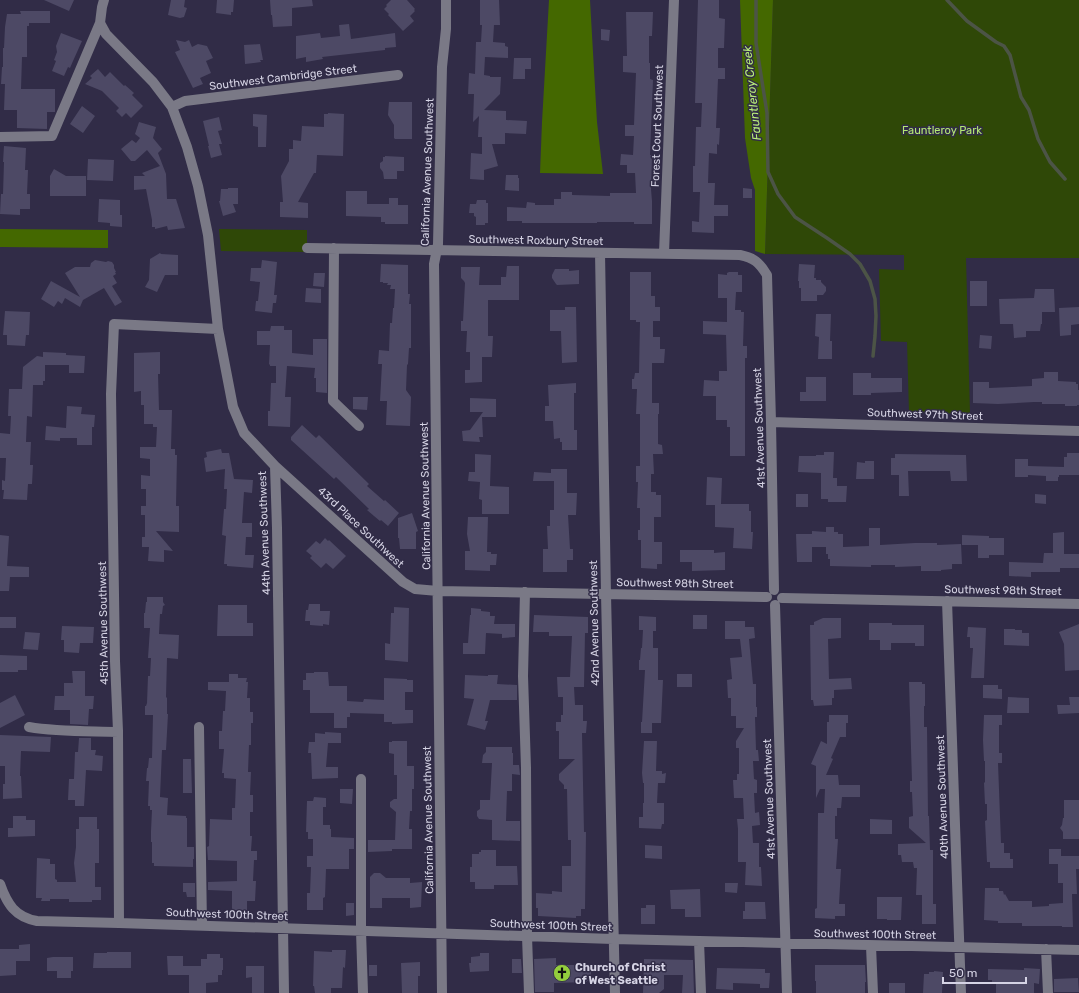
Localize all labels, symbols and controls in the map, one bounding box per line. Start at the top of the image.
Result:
water label: Fauntleroy Creek [740,44,764,141]
street label: Southwest Cambridge Street [209,62,358,93]
street label: Forest Court Southwest [649,64,666,187]
street label: California Avenue Southwest [418,97,437,246]
park label: Fauntleroy Park [902,124,982,137]
street label: Southwest Roxbury Street [468,233,604,248]
street label: 41st Avenue Southwest [751,367,768,488]
street label: Southwest 97th Street [867,406,984,423]
street label: California Avenue Southwest [418,421,433,570]
street label: 44th Avenue Southwest [256,470,273,595]
street label: 43rd Place Southwest [315,484,407,571]
street label: 42nd Avenue Southwest [587,559,602,686]
street label: 45th Avenue Southwest [96,560,111,685]
street label: Southwest 98th Street [616,576,734,591]
street label: Southwest 98th Street [944,583,1062,598]
street label: 40th Avenue Southwest [934,734,951,859]
street label: 41st Avenue Southwest [761,738,778,859]
street label: California Avenue Southwest [421,745,436,894]
street label: Southwest 100th Street [166,906,289,923]
street label: Southwest 100th Street [490,917,613,934]
street label: Southwest 100th Street [814,927,937,942]
scale bar [943,959,1026,985]
place label: Church of Christ of West Seattle [575,961,666,987]
church icon: Church of Christ of West Seattle [552,963,572,983]
text: 50 m [949,966,977,980]

